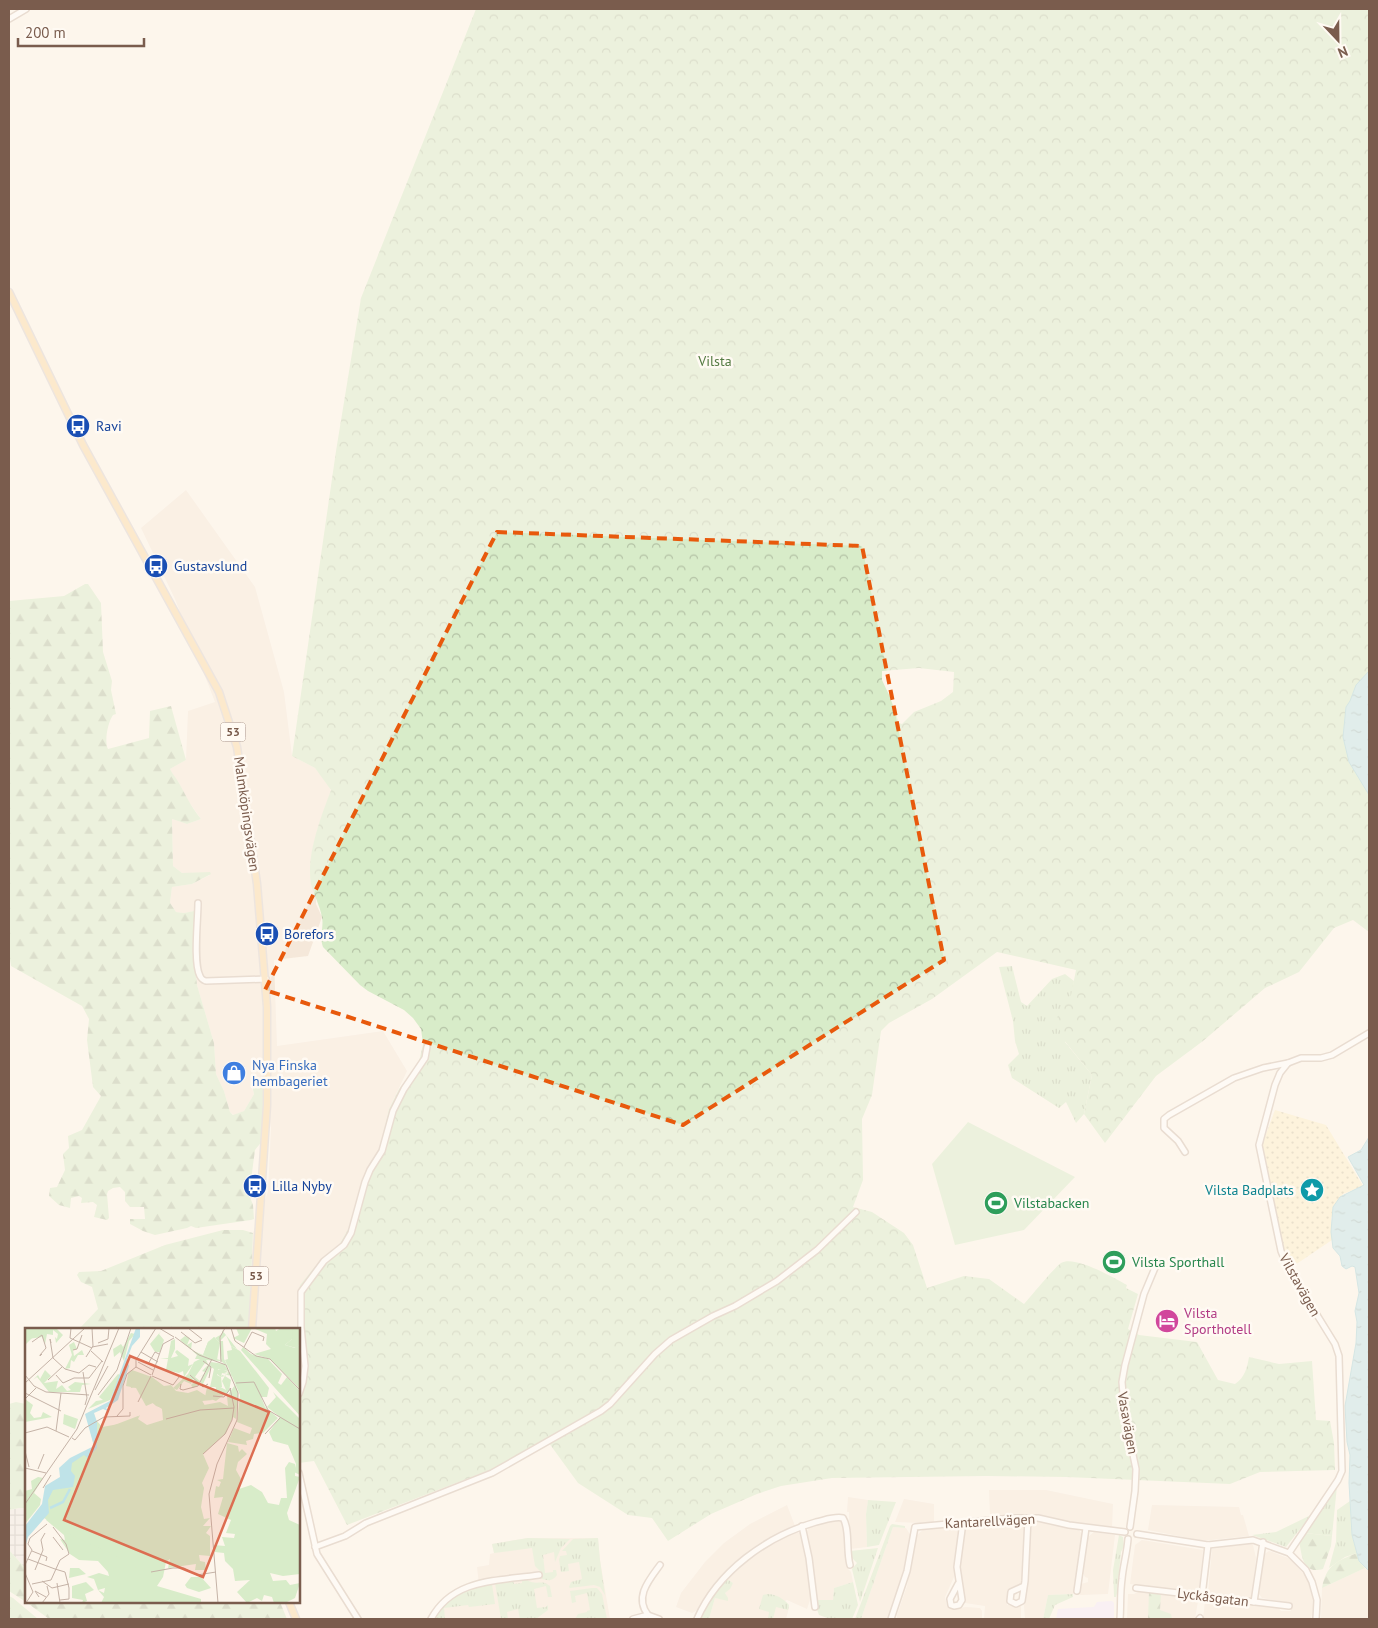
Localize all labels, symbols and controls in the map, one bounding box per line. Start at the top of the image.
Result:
scale bar [18,15,144,47]
north arrow [1313,15,1363,65]
text: 200 m [25,23,66,42]
text: N [1335,42,1351,62]
park label: Vilsta [697,352,732,370]
bus stop icon: Ravi [65,413,91,439]
place label: Ravi [96,417,122,435]
bus stop icon: Gustavslund [143,553,169,579]
place label: Gustavslund [174,557,247,575]
road number: 53 [220,722,246,742]
street label: Malmköpingsvägen [230,755,264,873]
bus stop icon: Borefors [254,921,280,947]
place label: Borefors [284,925,334,943]
place label: Nya Finska hembageriet [252,1056,328,1090]
shop icon: Nya Finska hembageriet [221,1060,247,1086]
bus stop icon: Lilla Nyby [242,1173,268,1199]
place label: Lilla Nyby [272,1177,332,1195]
place icon: Vilsta Badplats [1299,1177,1325,1203]
place label: Vilsta Badplats [1204,1181,1294,1199]
sports icon: Vilstabacken [983,1190,1009,1216]
place label: Vilstabacken [1013,1194,1090,1212]
sports icon: Vilsta Sporthall [1101,1249,1127,1275]
street label: Vilstavägen [1275,1249,1325,1320]
place label: Vilsta Sporthall [1131,1253,1224,1271]
road number: 53 [244,1266,268,1285]
place label: Vilsta Sporthotell [1183,1304,1251,1338]
hotel icon: Vilsta Sporthotell [1154,1308,1180,1334]
inset map [25,1328,300,1603]
street label: Vasavägen [1113,1389,1142,1456]
street label: Kantarellvägen [944,1510,1036,1532]
street label: Lyckåsgatan [1176,1584,1250,1610]

